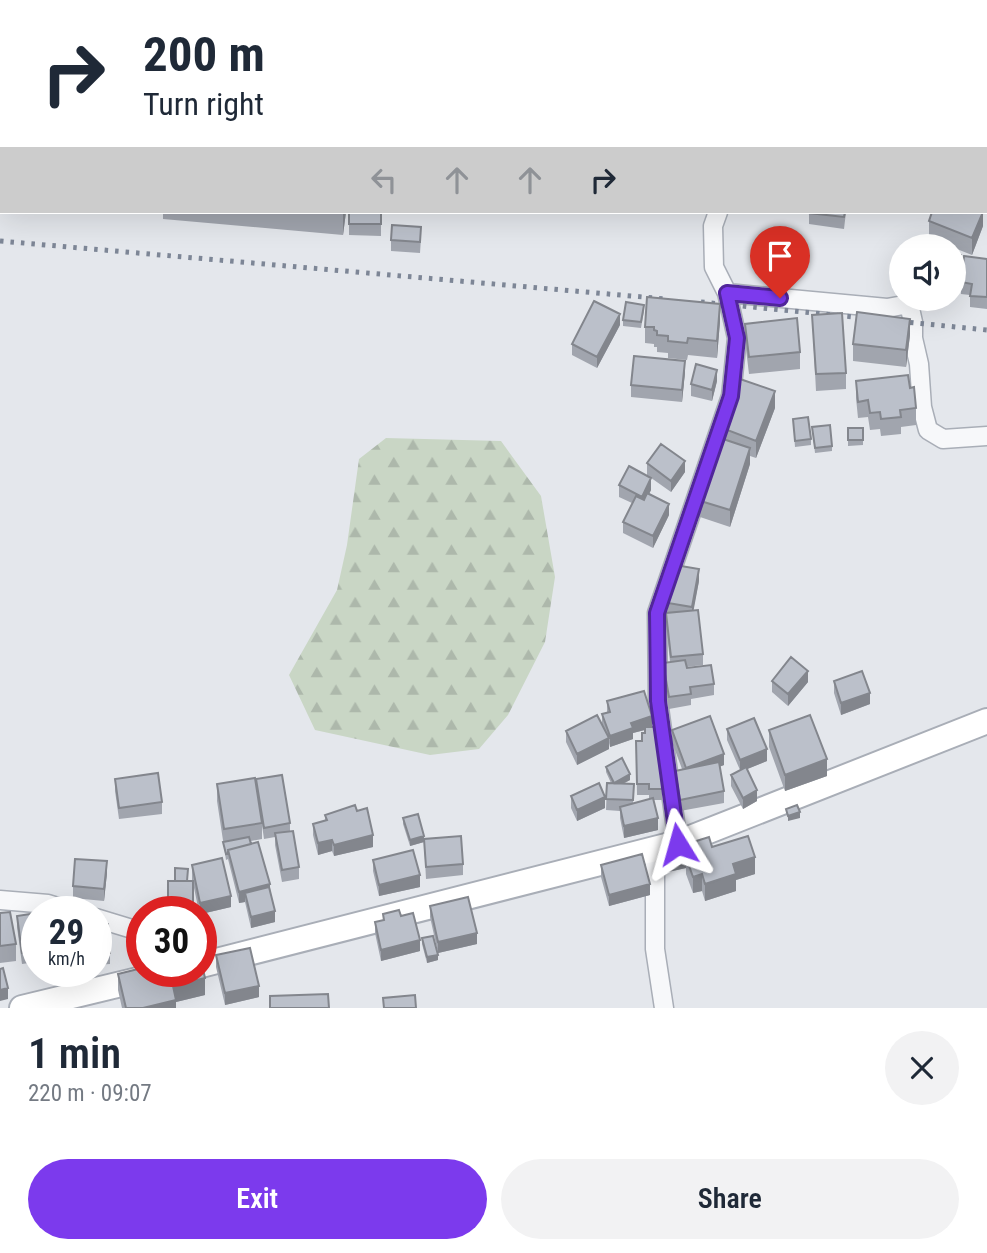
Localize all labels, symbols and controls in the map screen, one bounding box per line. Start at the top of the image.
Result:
text: 200 m [143,26,265,83]
icon: right [28,28,119,119]
text: Turn right [143,85,264,123]
icon: left [365,161,403,199]
icon: ahead [438,161,476,199]
icon: ahead [511,161,549,199]
icon: right [584,161,622,199]
pin [750,226,810,298]
map controls [889,234,966,311]
button: sound [889,234,966,311]
icon: arrive [761,237,799,275]
position arrow [641,807,715,881]
speed limit sign: 30 [126,896,217,987]
text: 29 [49,912,84,953]
text: km/h [48,948,85,969]
text: 1 min [28,1029,121,1078]
button: close [885,1031,959,1105]
text: 220 m · 09:07 [28,1080,152,1107]
button: Exit [28,1159,487,1239]
button: Share [501,1159,959,1239]

